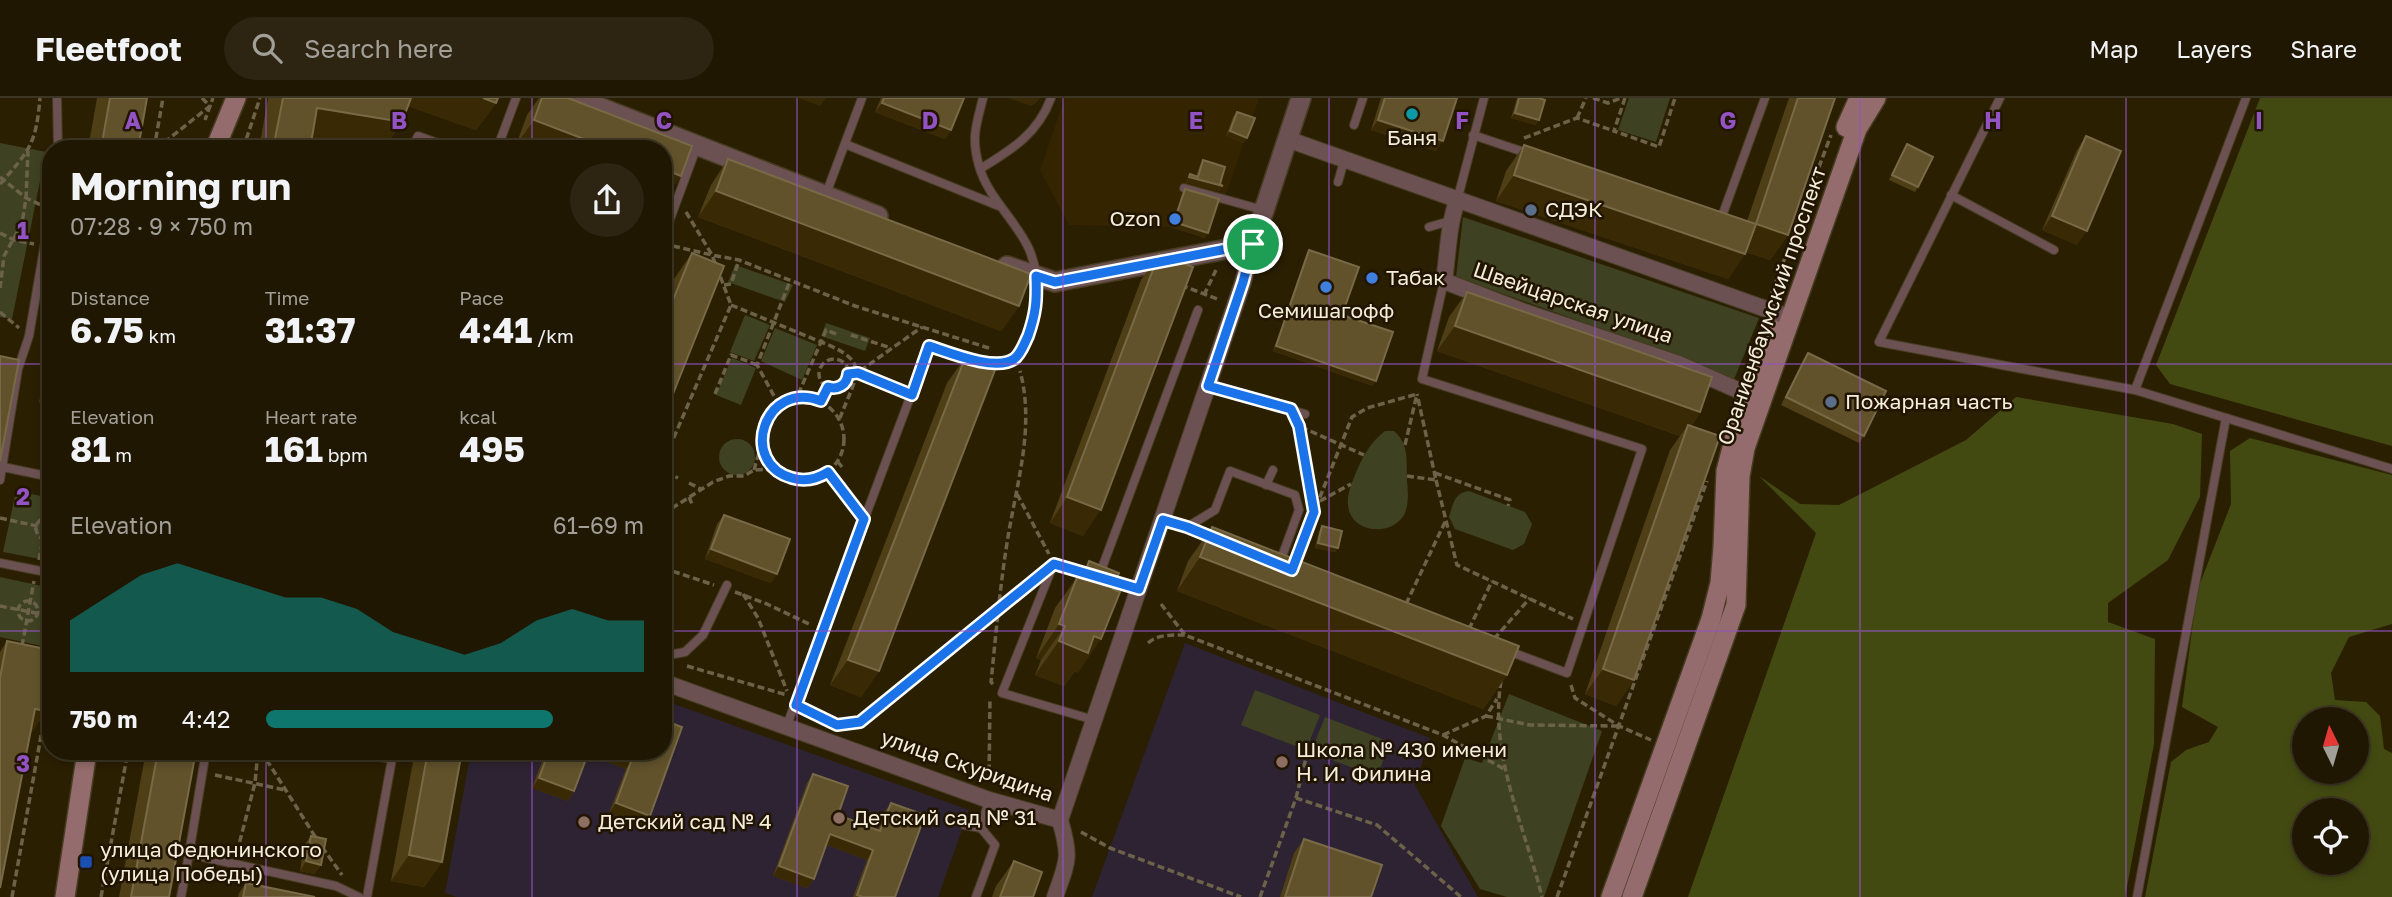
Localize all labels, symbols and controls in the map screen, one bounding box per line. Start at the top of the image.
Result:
search box [224,17,714,80]
text: Fleetfoot [35,29,182,68]
icon: search [248,29,286,67]
text: Search here [304,33,453,64]
text: Map [2089,34,2138,63]
text: Layers [2176,34,2252,63]
text: Share [2290,34,2357,63]
text: A [125,106,142,134]
text: B [391,106,407,134]
text: C [656,106,672,134]
text: D [922,106,938,134]
text: E [1189,106,1203,134]
marker: Баня [1404,106,1420,122]
text: F [1455,106,1469,134]
text: G [1720,106,1736,134]
text: H [1984,106,2002,134]
text: I [2255,106,2263,134]
place label: Баня [1387,124,1437,150]
text: Morning run [70,163,291,208]
button: share [570,163,644,237]
street label: Ораниенбаумский проспект [1711,163,1831,448]
place label: СДЭК [1545,196,1603,222]
marker: СДЭК [1523,202,1539,218]
place label: Ozon [1109,205,1161,231]
marker: Ozon [1167,211,1183,227]
text: 07:28 · 9 × 750 m [70,212,253,240]
pin [1223,214,1283,274]
text: 1 [17,216,29,244]
icon: arrive [1234,225,1272,263]
street label: Швейцарская улица [1470,256,1676,348]
place label: Табак [1386,264,1445,290]
marker: Табак [1364,270,1380,286]
marker: Семишагофф [1318,279,1334,295]
text: Distance [70,286,150,309]
text: Time [265,286,309,309]
text: Pace [459,286,504,309]
place label: Семишагофф [1258,297,1394,323]
text: 6.75 [70,309,144,351]
text: 31:37 [265,309,356,351]
text: 4:41 [459,309,532,351]
text: km [144,324,176,347]
text: /km [532,324,574,347]
place label: Пожарная часть [1845,388,2012,414]
marker: Пожарная часть [1823,394,1839,410]
text: Elevation [70,405,155,428]
text: Heart rate [265,405,357,428]
text: kcal [459,405,497,428]
text: 81 [70,428,110,470]
text: 161 [265,428,323,470]
text: 495 [459,428,525,470]
text: m [110,443,132,466]
text: bpm [323,443,368,466]
text: 2 [16,482,30,510]
text: Elevation [70,511,172,539]
text: 61–69 m [553,511,644,539]
text: 750 m [70,705,137,733]
text: 4:42 [182,705,230,733]
north arrow [2292,707,2370,784]
map controls [2292,707,2369,875]
street label: улица Скуридина [878,723,1057,807]
place label: Школа № 430 имени Н. И. Филина [1296,736,1507,786]
text: 3 [16,749,30,777]
marker: Школа № 430 имени Н. И. Филина [1274,754,1290,770]
button: locate [2292,798,2369,875]
place label: Детский сад № 31 [853,804,1037,830]
place label: Детский сад № 4 [598,808,772,834]
marker: Детский сад № 31 [831,810,847,826]
marker: Детский сад № 4 [576,814,592,830]
place label: улица Федюнинского (улица Победы) [100,836,322,886]
marker: улица Федюнинского (улица Победы) [78,854,94,870]

